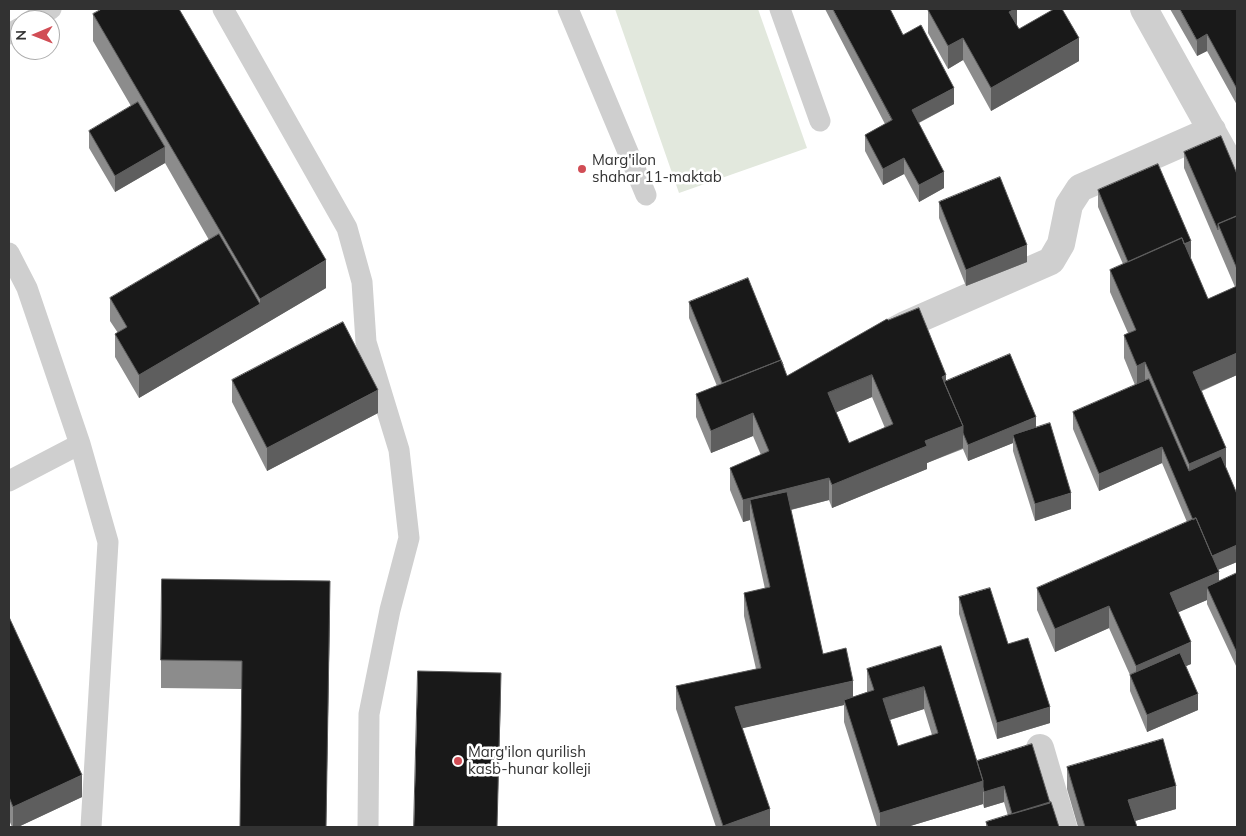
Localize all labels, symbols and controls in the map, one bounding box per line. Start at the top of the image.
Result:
north arrow [10,10,60,60]
text: N [12,30,30,41]
place label: Marg'ilon shahar 11-maktab [592,151,722,186]
marker: Marg'ilon shahar 11-maktab [576,163,588,175]
place label: Marg'ilon qurilish kasb-hunar kolleji [468,743,591,778]
marker: Marg'ilon qurilish kasb-hunar kolleji [452,755,464,767]

